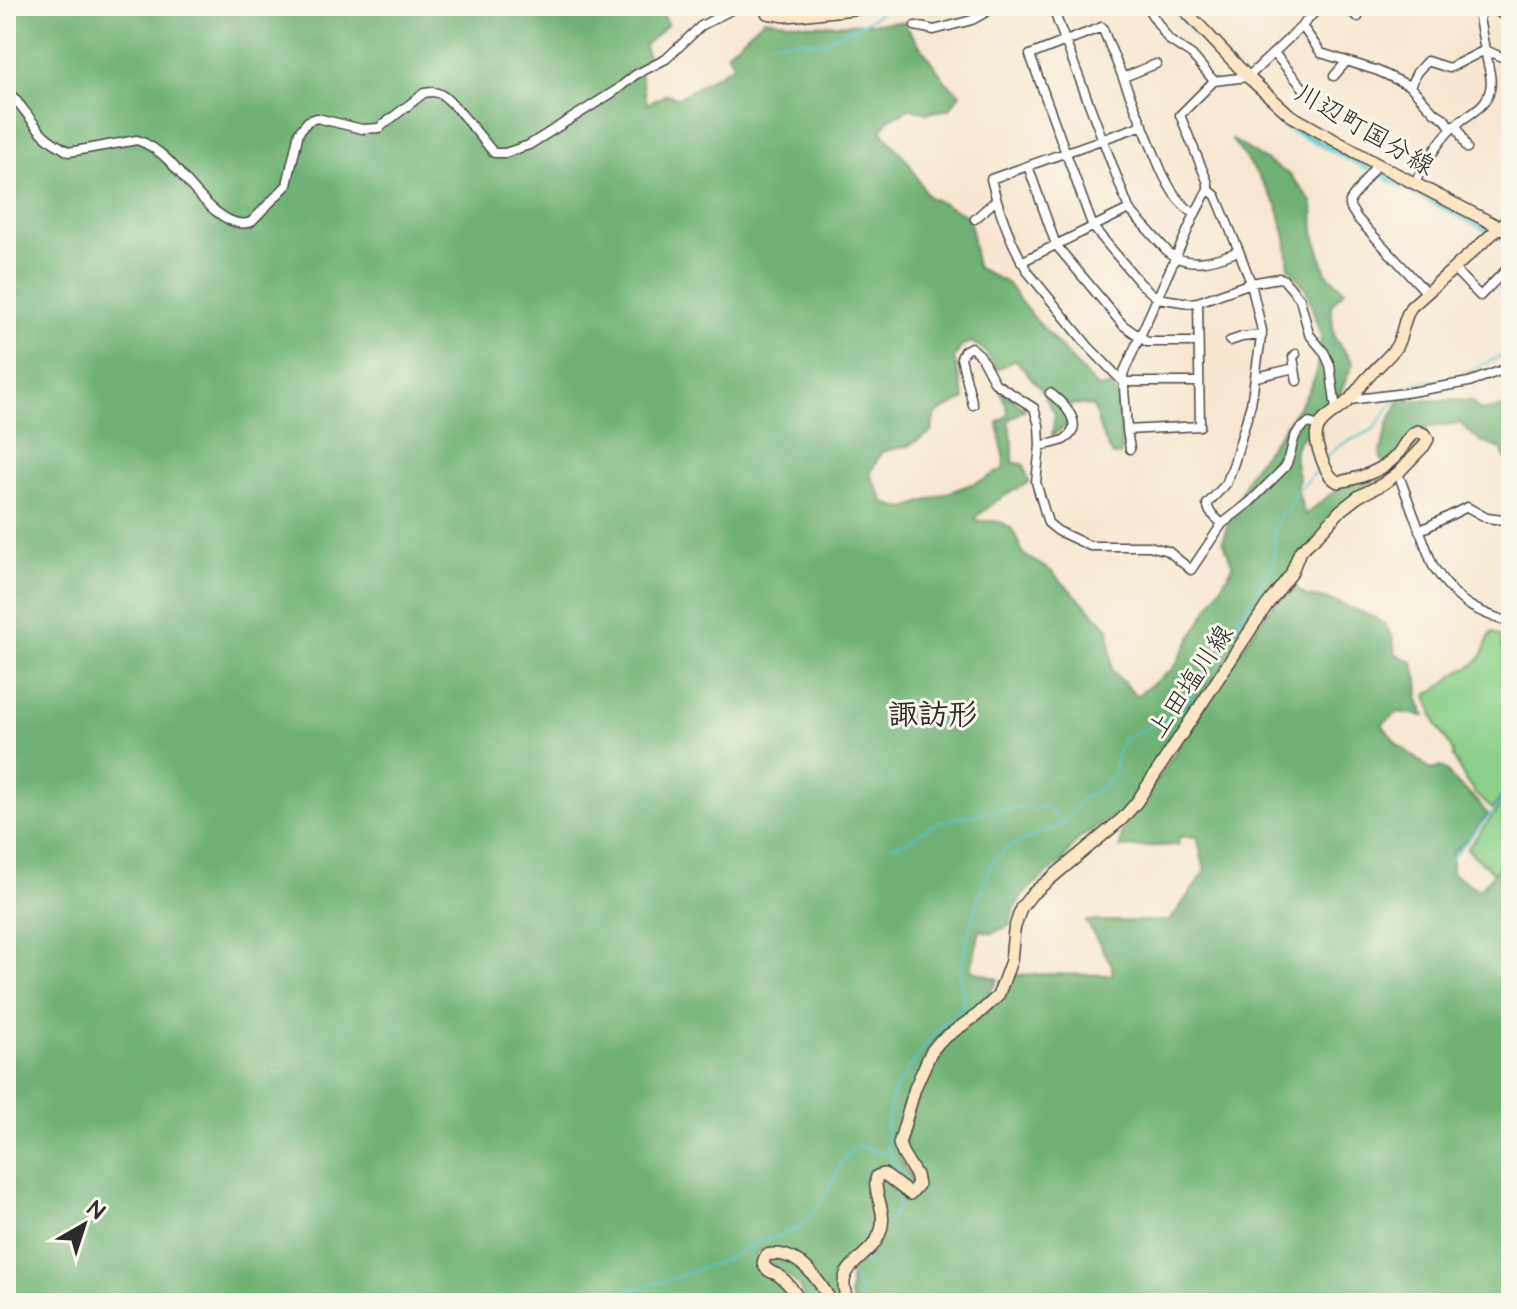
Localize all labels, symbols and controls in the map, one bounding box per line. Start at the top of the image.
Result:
street label: 川辺町国分線 [1288,75,1441,184]
street label: 上田塩川線 [1140,618,1242,746]
district label: 諏訪形 [888,694,978,736]
north arrow [44,1185,124,1265]
text: N [81,1194,111,1227]

